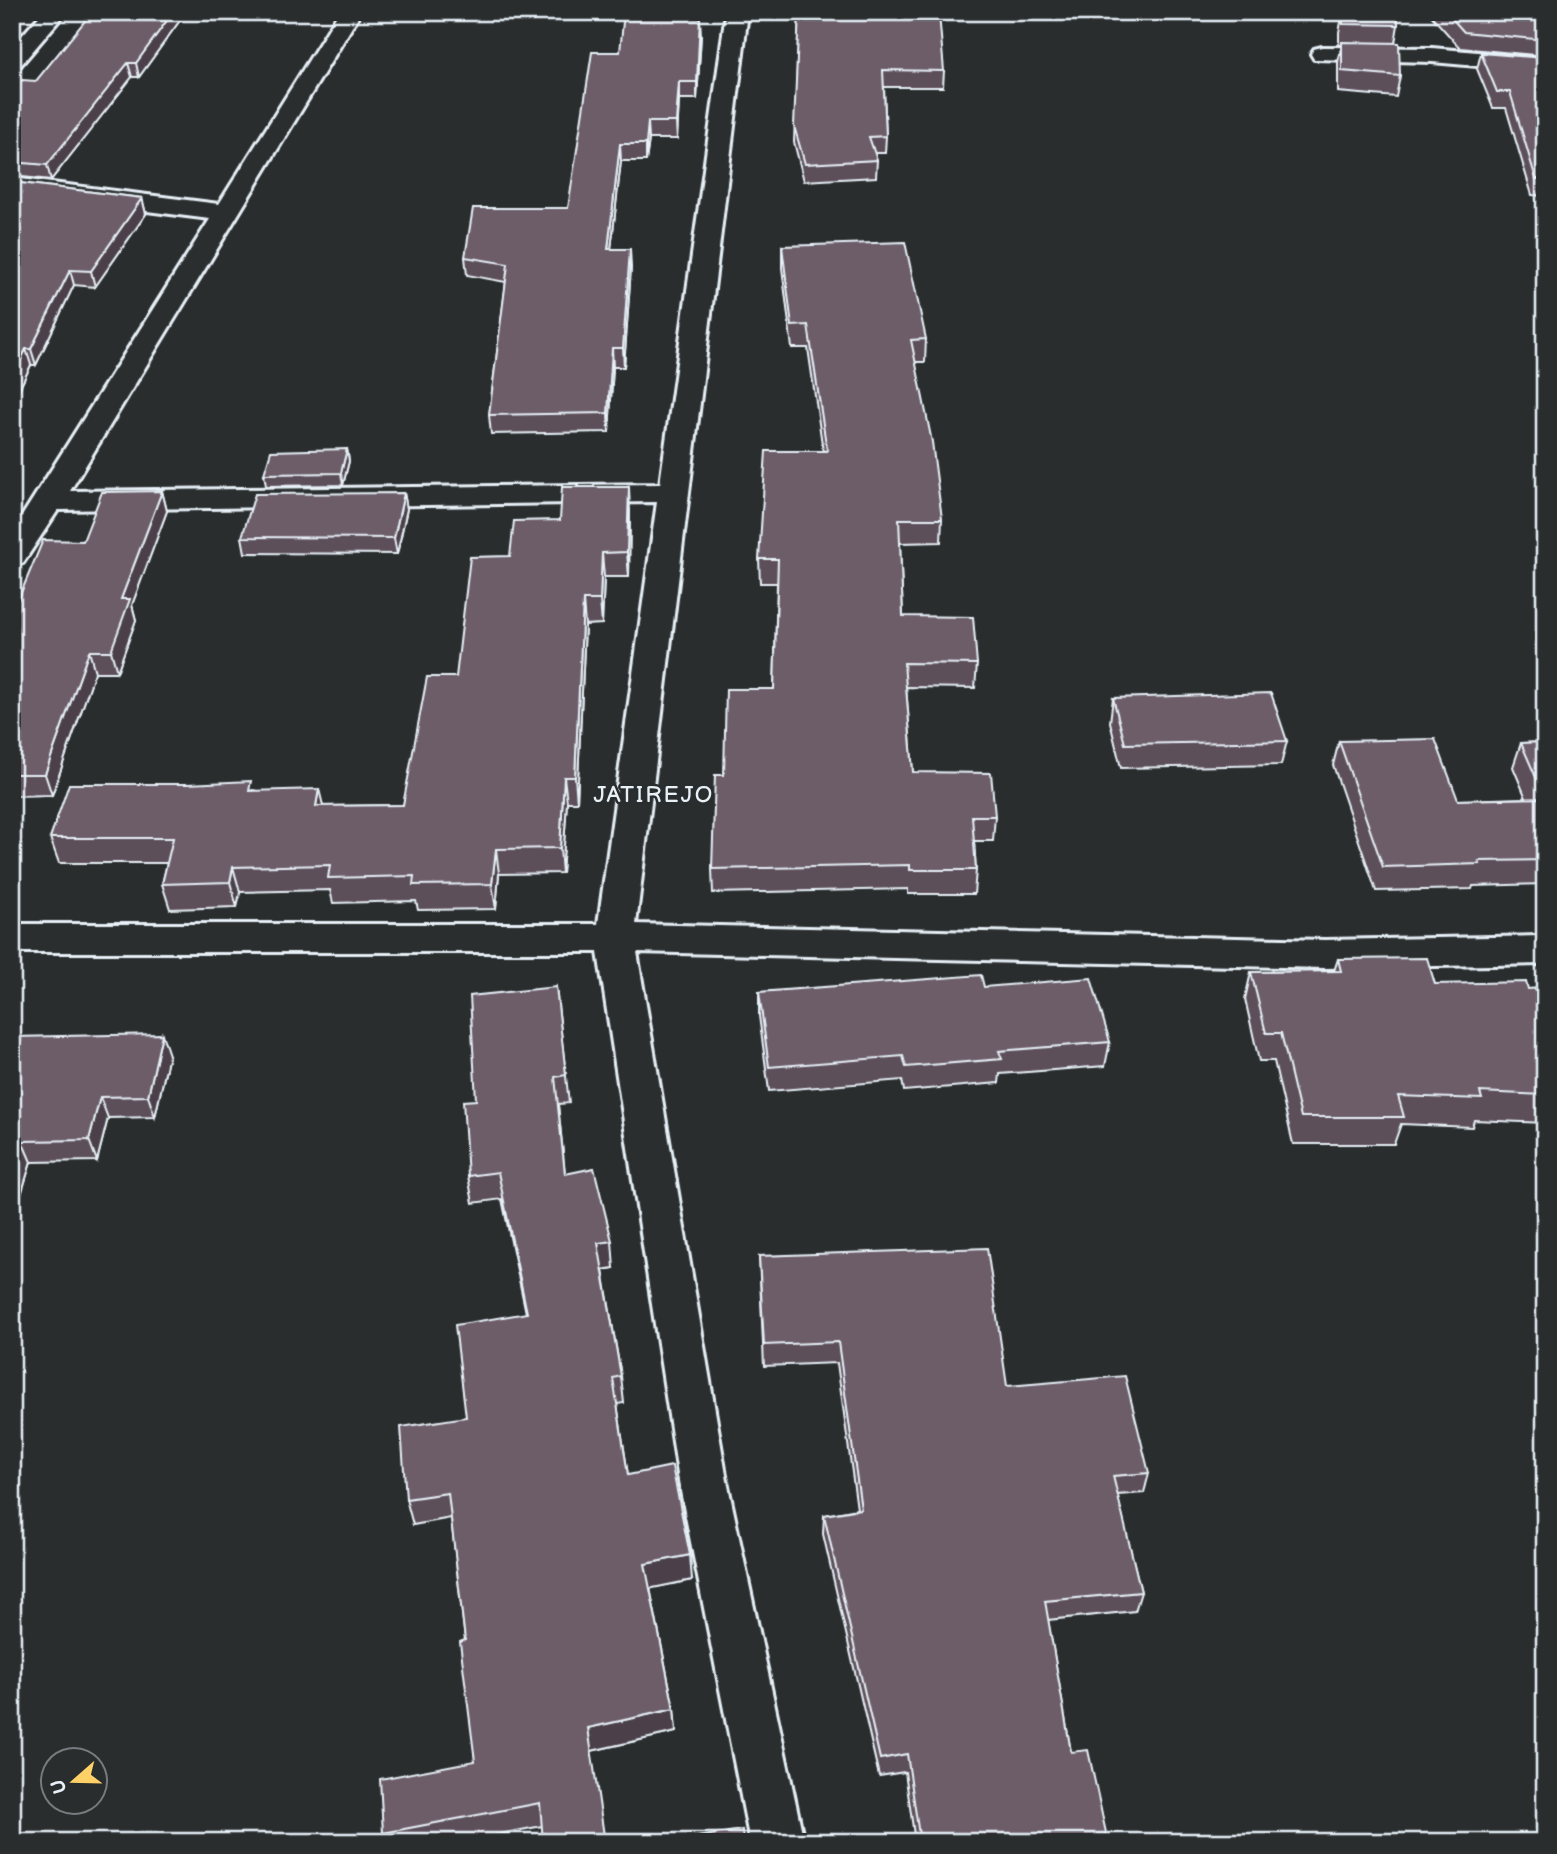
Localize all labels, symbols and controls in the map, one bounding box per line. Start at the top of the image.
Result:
district label: JATIREJO [594,781,714,809]
north arrow [38,1745,108,1815]
text: U [46,1776,73,1797]

